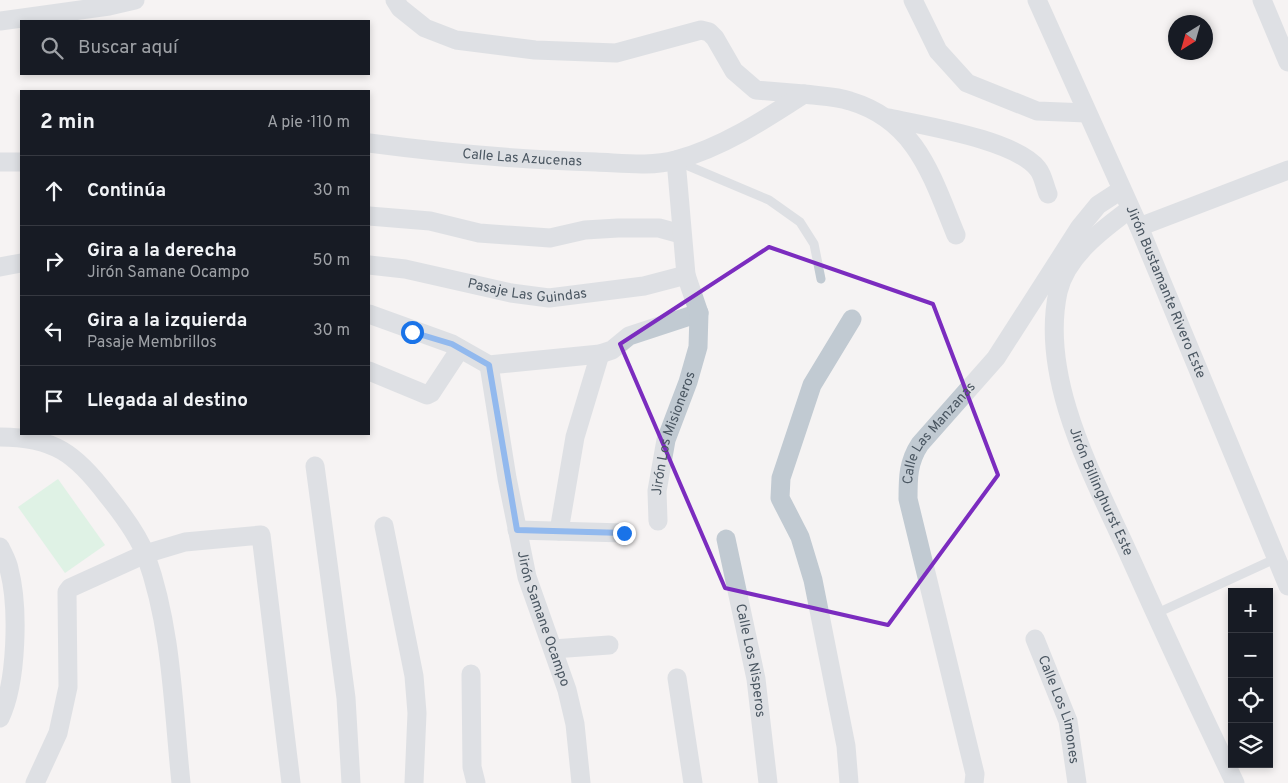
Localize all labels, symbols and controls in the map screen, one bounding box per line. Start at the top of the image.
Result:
north arrow [1168,15,1213,60]
search box [20,20,370,75]
icon: search [38,34,66,62]
text: Buscar aquí [78,36,178,60]
text: 2 min [40,109,95,136]
text: A pie · 110 m [267,113,350,133]
street label: Calle Las Azucenas [461,145,583,170]
icon: ahead [40,177,68,205]
text: Continúa [87,179,166,203]
text: 30 m [313,181,350,201]
street label: Jirón Bustamante Rivero Este [1122,203,1209,381]
text: Gira a la derecha [87,239,237,263]
icon: right [40,247,68,275]
text: 50 m [313,251,350,271]
text: Jirón Samane Ocampo [87,263,249,283]
street label: Pasaje Las Guindas [466,275,588,307]
text: Gira a la izquierda [87,309,247,333]
icon: left [40,317,68,345]
text: 30 m [313,321,350,341]
route start [401,321,424,344]
text: Pasaje Membrillos [87,333,217,353]
street label: Jirón Los Misioneros [648,370,699,496]
street label: Calle Las Manzanas [900,379,979,485]
icon: arrive [40,387,68,415]
text: Llegada al destino [87,389,248,413]
street label: Jirón Billinghurst Este [1066,425,1137,558]
route end [613,522,636,545]
street label: Jirón Samane Ocampo [513,549,574,689]
map controls [1228,588,1273,768]
button: + [1228,588,1273,633]
street label: Calle Los Nisperos [732,602,769,718]
button: − [1228,633,1273,678]
street label: Calle Los Limones [1034,653,1083,765]
button: locate [1228,678,1273,723]
button: layers [1228,723,1273,768]

